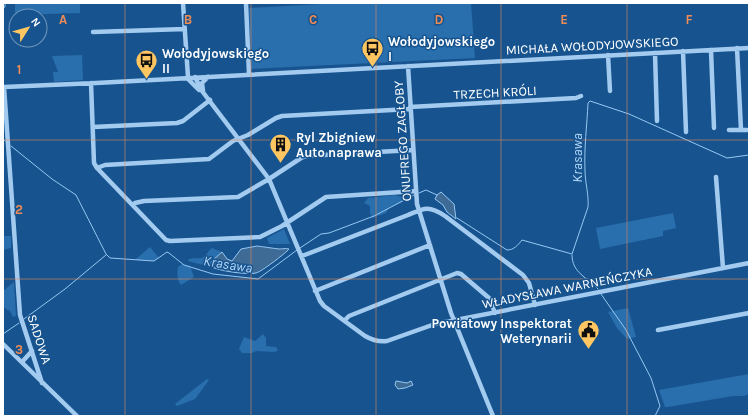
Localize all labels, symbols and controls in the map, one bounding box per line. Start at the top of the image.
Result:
north arrow [8,8,48,48]
text: A [59,12,67,27]
text: B [184,12,192,27]
text: C [309,12,317,27]
text: D [435,12,444,27]
text: E [560,12,568,27]
text: F [685,12,693,27]
text: N [28,15,43,29]
street label: MICHAŁA WOŁODYJOWSKIEGO [505,33,679,58]
place label: Wołodyjowskiego I [388,34,495,64]
bus stop icon: Wołodyjowskiego I [359,35,385,68]
place label: Wołodyjowskiego II [162,46,269,76]
bus stop icon: Wołodyjowskiego II [133,47,159,80]
text: 1 [17,62,21,77]
street label: ONUFREGO ZAGŁOBY [391,80,414,202]
street label: TRZECH KRÓLI [453,82,537,102]
place label: Ryl Zbigniew Auto naprawa [296,130,382,160]
building icon: Ryl Zbigniew Auto naprawa [267,131,293,164]
water label: Krasawa [569,133,586,183]
text: 2 [15,202,23,217]
water label: Krasawa [202,252,254,277]
street label: WŁADYSŁAWA WARNEŃCZYKA [480,262,654,311]
street label: SADOWA [25,313,55,366]
place label: Powiatowy Inspektorat Weterynarii [431,316,572,346]
public building icon: Powiatowy Inspektorat Weterynarii [575,317,601,350]
text: 3 [15,342,23,357]

